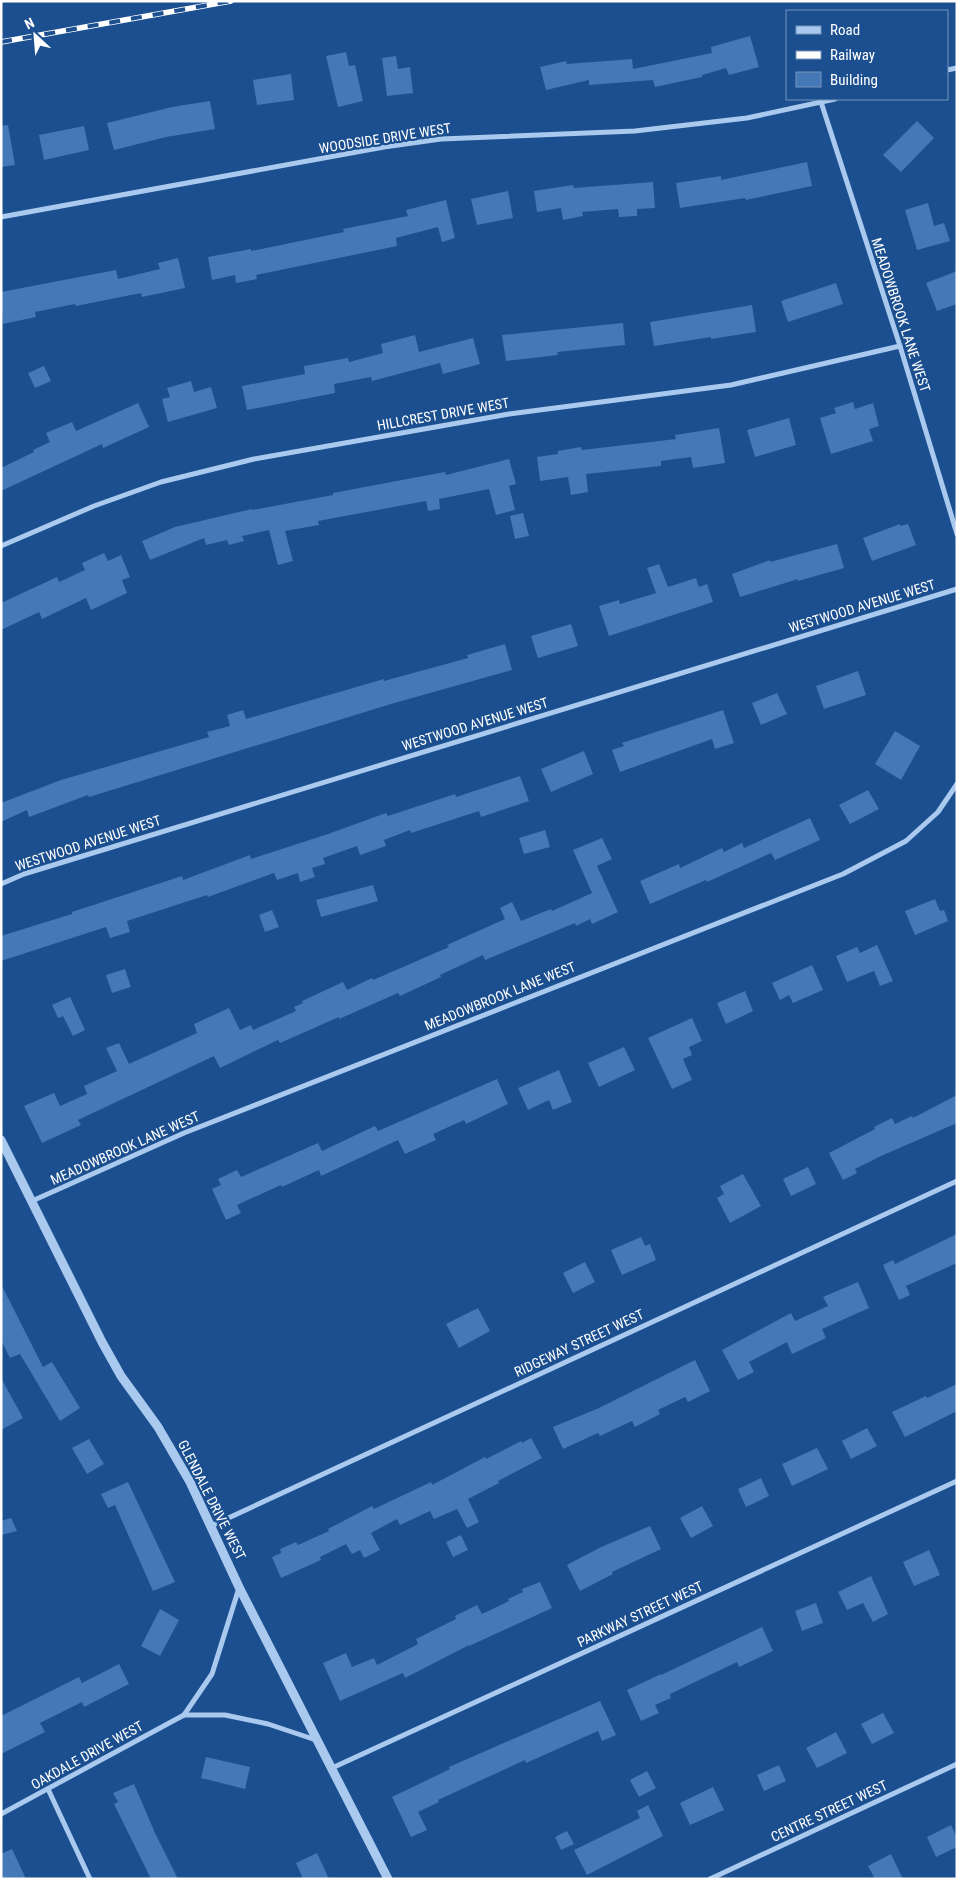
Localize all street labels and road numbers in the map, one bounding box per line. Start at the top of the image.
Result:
street label: WOODSIDE DRIVE WEST [318,120,452,156]
street label: MEADOWBROOK LANE WEST [868,236,934,394]
street label: HILLCREST DRIVE WEST [376,394,510,434]
street label: WESTWOOD AVENUE WEST [787,576,937,636]
street label: WESTWOOD AVENUE WEST [400,694,550,754]
street label: WESTWOOD AVENUE WEST [13,812,163,874]
street label: MEADOWBROOK LANE WEST [422,958,578,1034]
street label: MEADOWBROOK LANE WEST [48,1108,202,1188]
street label: RIDGEWAY STREET WEST [512,1306,646,1380]
street label: GLENDALE DRIVE WEST [175,1437,249,1563]
street label: PARKWAY STREET WEST [575,1578,705,1650]
street label: OAKDALE DRIVE WEST [28,1717,146,1793]
street label: CENTRE STREET WEST [768,1777,890,1845]

